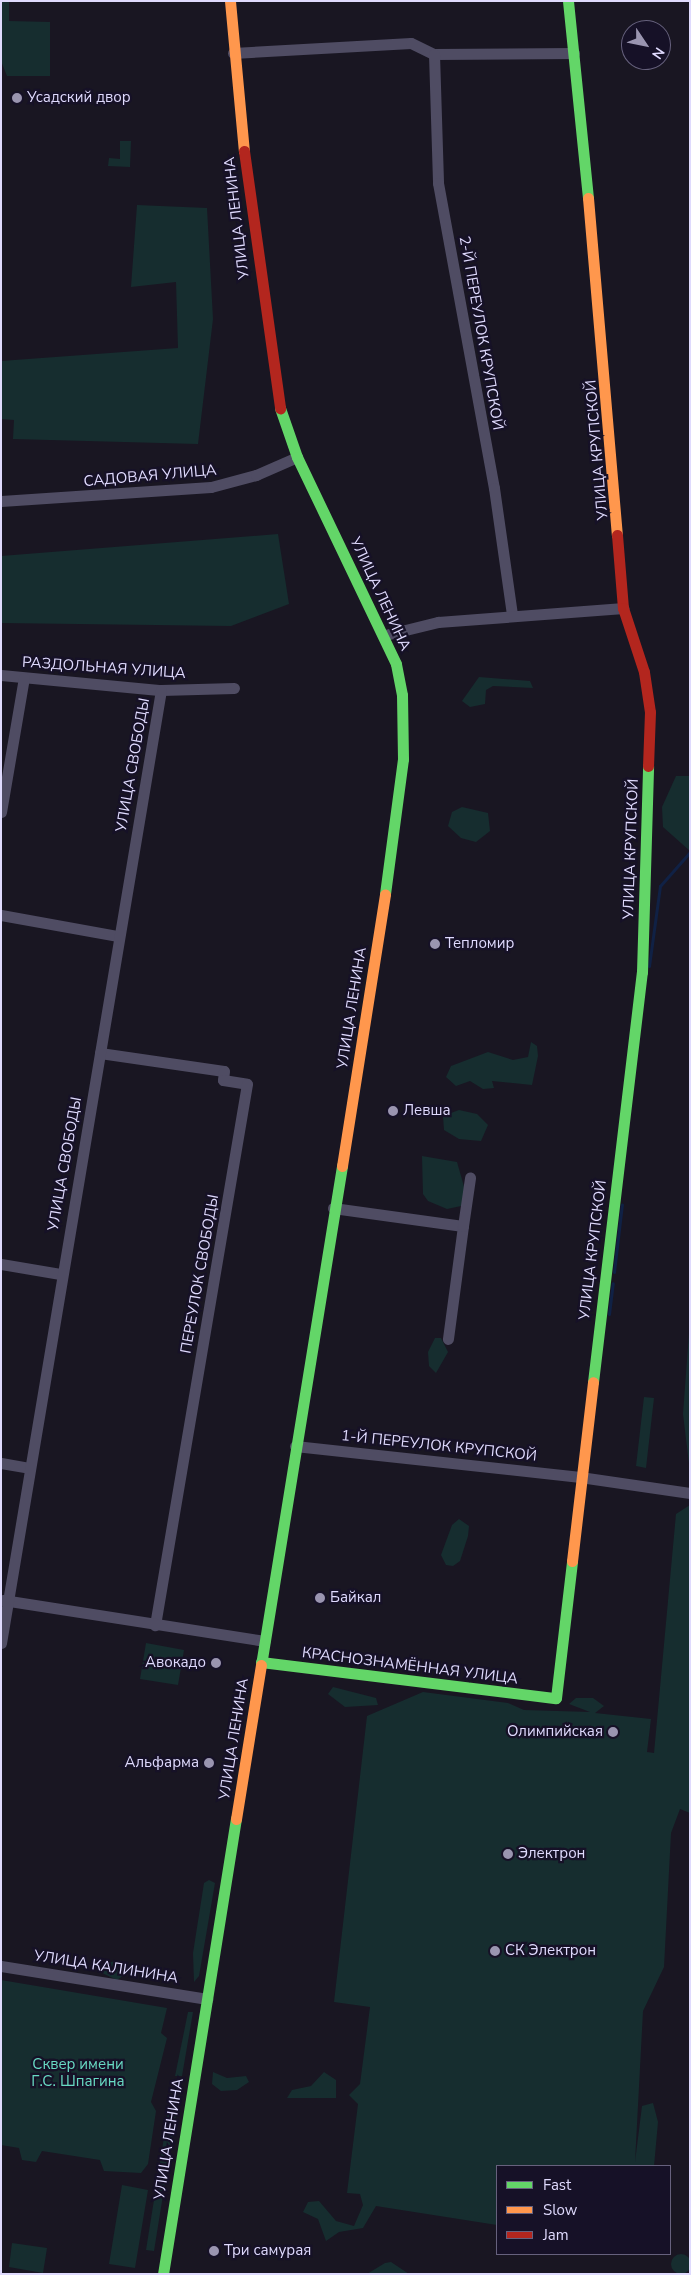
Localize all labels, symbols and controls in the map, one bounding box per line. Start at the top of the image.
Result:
north arrow [621,20,671,70]
text: N [647,43,669,63]
place label: Усадский двор [27,89,131,107]
marker: Усадский двор [11,92,23,104]
street label: УЛИЦА ЛЕНИНА [221,156,253,280]
street label: 2-Й ПЕРЕУЛОК КРУПСКОЙ [455,235,507,431]
street label: УЛИЦА КРУПСКОЙ [582,379,612,521]
street label: САДОВАЯ УЛИЦА [83,461,217,491]
street label: УЛИЦА ЛЕНИНА [346,534,414,654]
street label: РАЗДОЛЬНАЯ УЛИЦА [22,653,186,683]
street label: УЛИЦА СВОБОДЫ [112,697,154,833]
street label: УЛИЦА КРУПСКОЙ [620,778,642,920]
place label: Тепломир [445,935,514,953]
marker: Тепломир [429,938,441,950]
street label: УЛИЦА ЛЕНИНА [333,946,371,1070]
street label: УЛИЦА СВОБОДЫ [44,1096,86,1232]
place label: Левша [403,1102,451,1120]
marker: Левша [387,1105,399,1117]
street label: УЛИЦА КРУПСКОЙ [575,1179,611,1321]
street label: ПЕРЕУЛОК СВОБОДЫ [177,1193,223,1355]
street label: 1-Й ПЕРЕУЛОК КРУПСКОЙ [340,1427,538,1465]
place label: Байкал [330,1589,381,1607]
marker: Байкал [314,1592,326,1604]
street label: КРАСНОЗНАМЁННАЯ УЛИЦА [301,1644,519,1688]
place label: Авокадо [145,1654,206,1672]
marker: Авокадо [210,1657,222,1669]
street label: УЛИЦА ЛЕНИНА [215,1677,253,1801]
place label: Олимпийская [507,1723,603,1741]
marker: Олимпийская [607,1726,619,1738]
place label: Альфарма [125,1754,199,1772]
marker: Альфарма [203,1757,215,1769]
place label: Электрон [518,1845,585,1863]
marker: Электрон [502,1848,514,1860]
place label: СК Электрон [505,1942,596,1960]
marker: СК Электрон [489,1945,501,1957]
street label: УЛИЦА КАЛИНИНА [33,1947,179,1987]
park label: Сквер имени Г.С. Шпагина [31,2055,125,2090]
street label: УЛИЦА ЛЕНИНА [150,2077,188,2201]
legend [496,2165,671,2255]
text: Fast [543,2175,571,2195]
text: Slow [543,2200,577,2220]
text: Jam [543,2225,569,2245]
place label: Три самурая [224,2242,311,2260]
marker: Три самурая [208,2245,220,2257]

